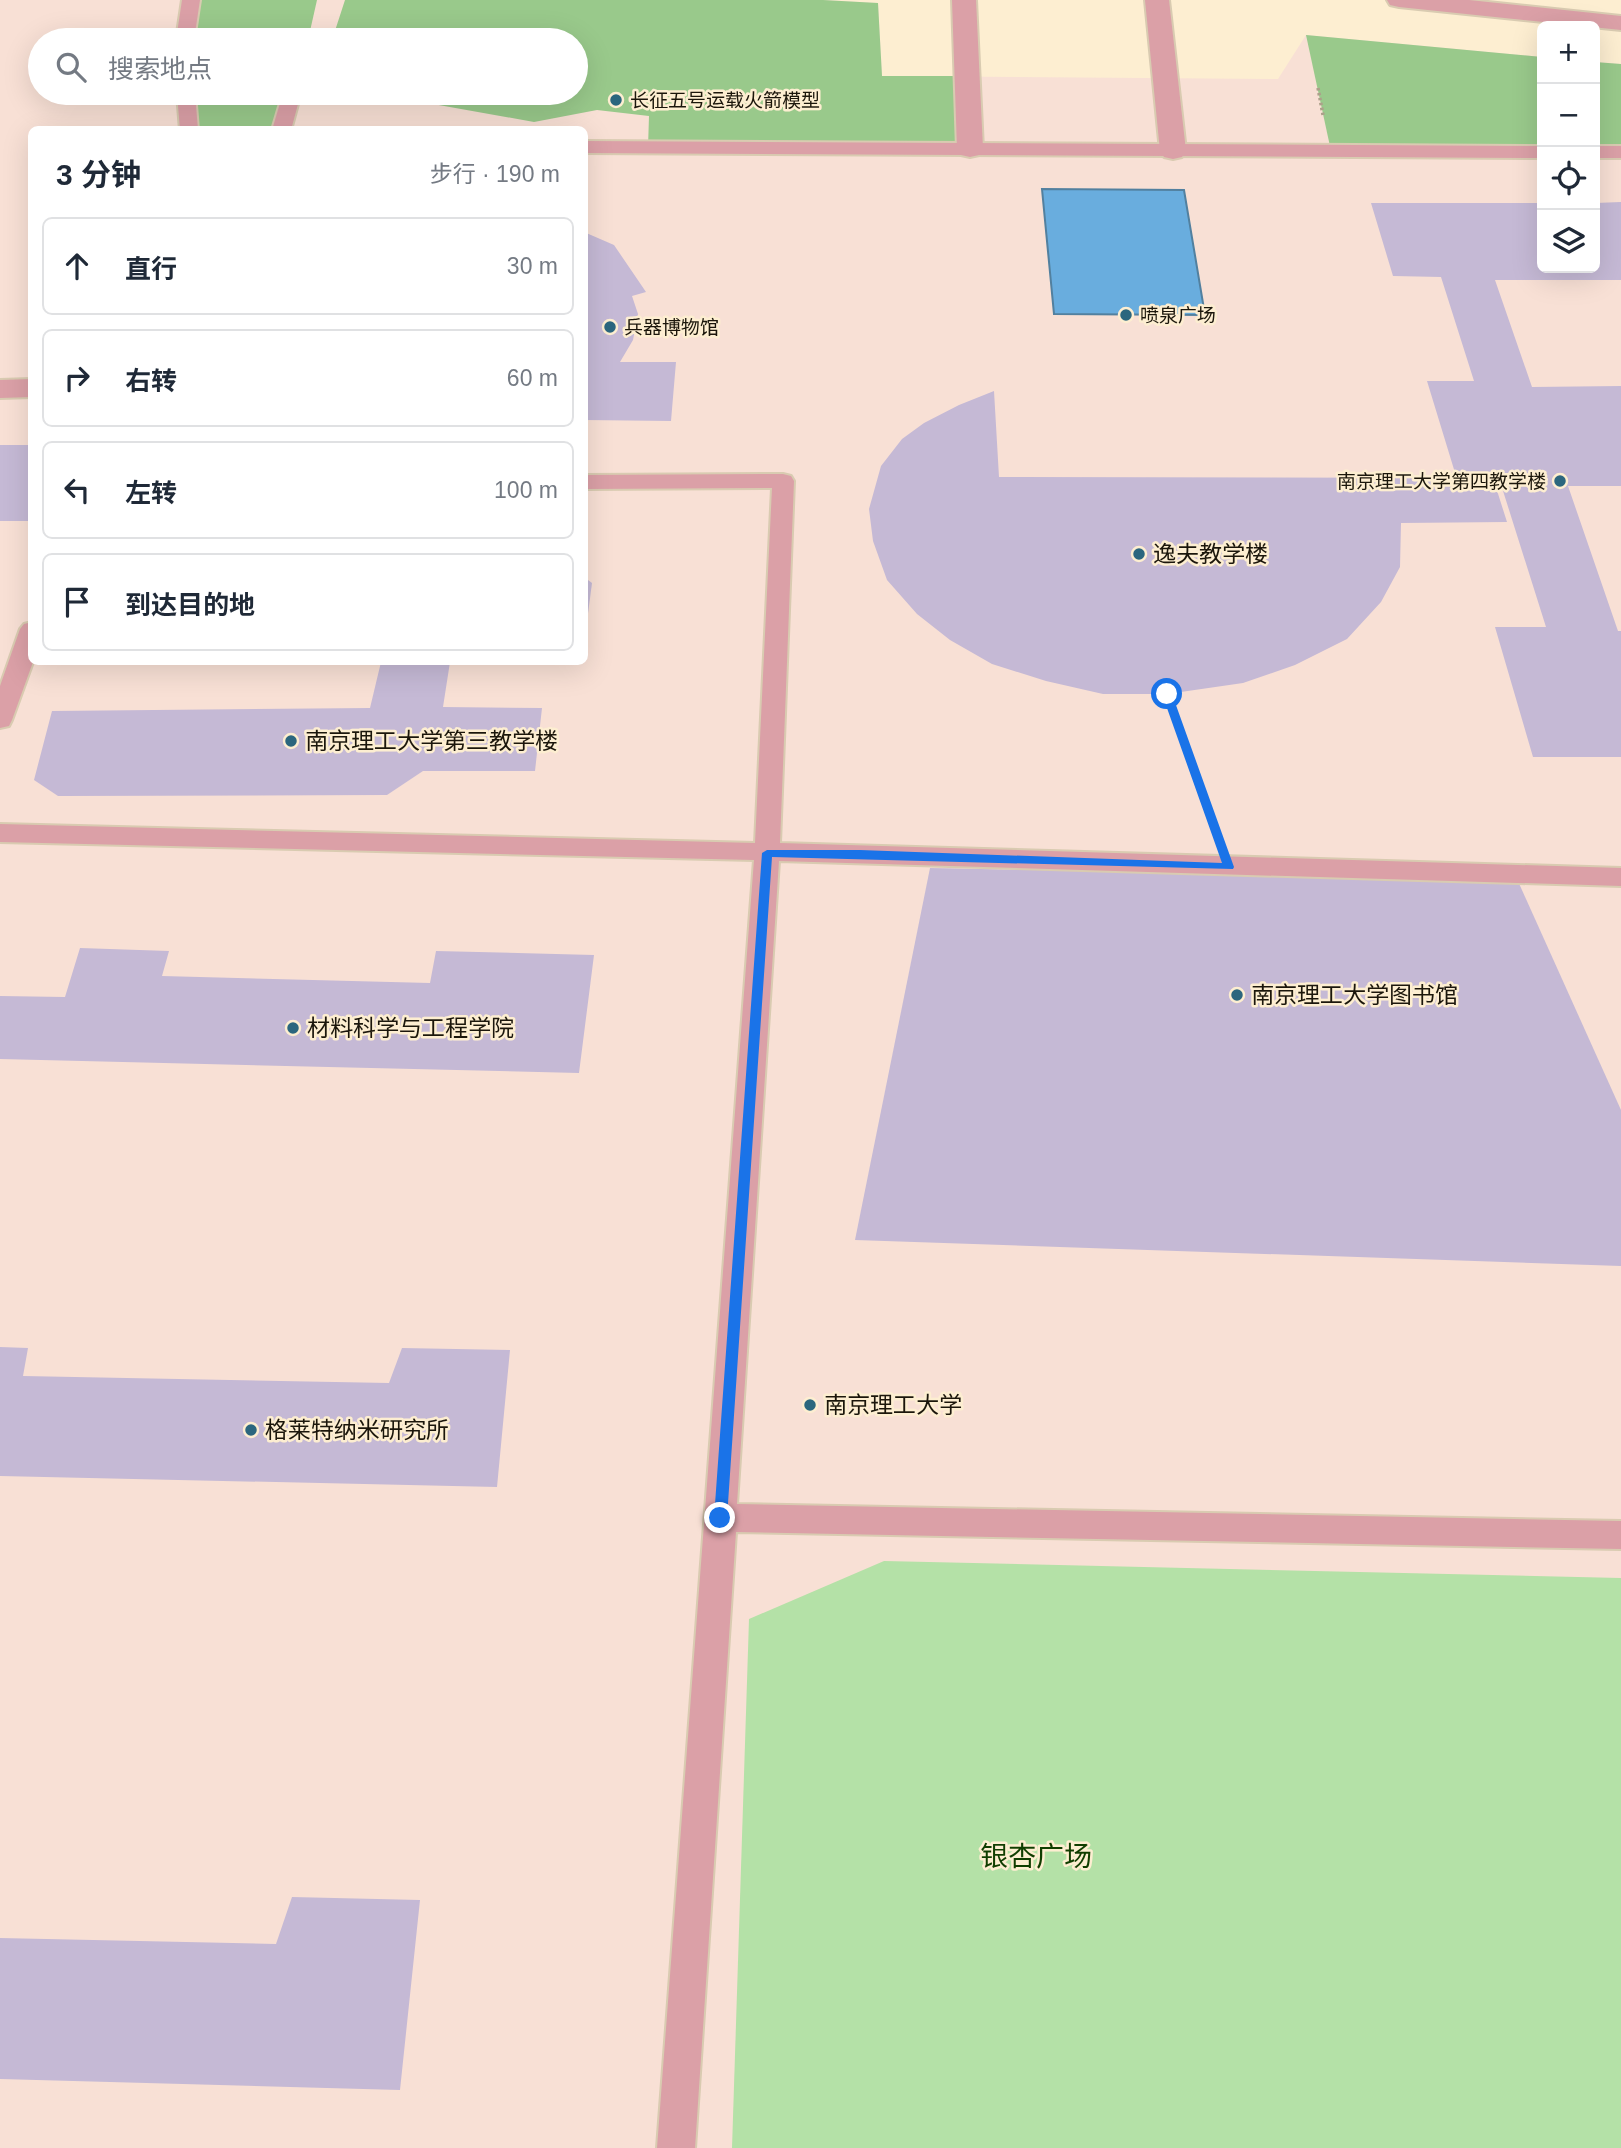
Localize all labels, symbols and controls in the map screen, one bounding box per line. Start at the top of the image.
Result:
map controls [1537,21,1600,273]
button: + [1537,21,1600,84]
search box [28,28,588,105]
icon: search [52,48,90,86]
text: 搜索地点 [108,54,212,84]
button: − [1537,84,1600,147]
place label: 长征五号运载火箭模型 [630,90,820,111]
marker: 长征五号运载火箭模型 [608,92,624,108]
button: locate [1537,147,1600,210]
text: 3 分钟 [56,158,141,191]
text: 步行 · 190 m [430,161,560,187]
button: layers [1537,210,1600,273]
icon: ahead [58,247,96,285]
text: 30 m [507,253,558,279]
text: 直行 [125,254,177,284]
place label: 喷泉广场 [1140,305,1216,326]
marker: 喷泉广场 [1118,307,1134,323]
place label: 兵器博物馆 [624,317,719,338]
marker: 兵器博物馆 [602,319,618,335]
icon: right [58,359,96,397]
text: 60 m [507,365,558,391]
text: 右转 [125,366,177,396]
icon: left [58,471,96,509]
place label: 南京理工大学第四教学楼 [1337,471,1546,492]
marker: 南京理工大学第四教学楼 [1552,473,1568,489]
text: 100 m [494,477,558,503]
text: 左转 [125,478,177,508]
place label: 逸夫教学楼 [1153,541,1268,567]
marker: 逸夫教学楼 [1131,546,1147,562]
icon: arrive [58,583,96,621]
text: 到达目的地 [125,590,255,620]
route start [1151,678,1182,709]
place label: 南京理工大学第三教学楼 [305,728,558,754]
marker: 南京理工大学第三教学楼 [283,733,299,749]
place label: 南京理工大学图书馆 [1251,982,1458,1008]
marker: 南京理工大学图书馆 [1229,987,1245,1003]
place label: 材料科学与工程学院 [307,1015,514,1041]
marker: 材料科学与工程学院 [285,1020,301,1036]
place label: 南京理工大学 [824,1392,962,1418]
marker: 南京理工大学 [802,1397,818,1413]
place label: 格莱特纳米研究所 [265,1417,449,1443]
marker: 格莱特纳米研究所 [243,1422,259,1438]
route end [704,1502,735,1533]
park label: 银杏广场 [980,1841,1092,1872]

